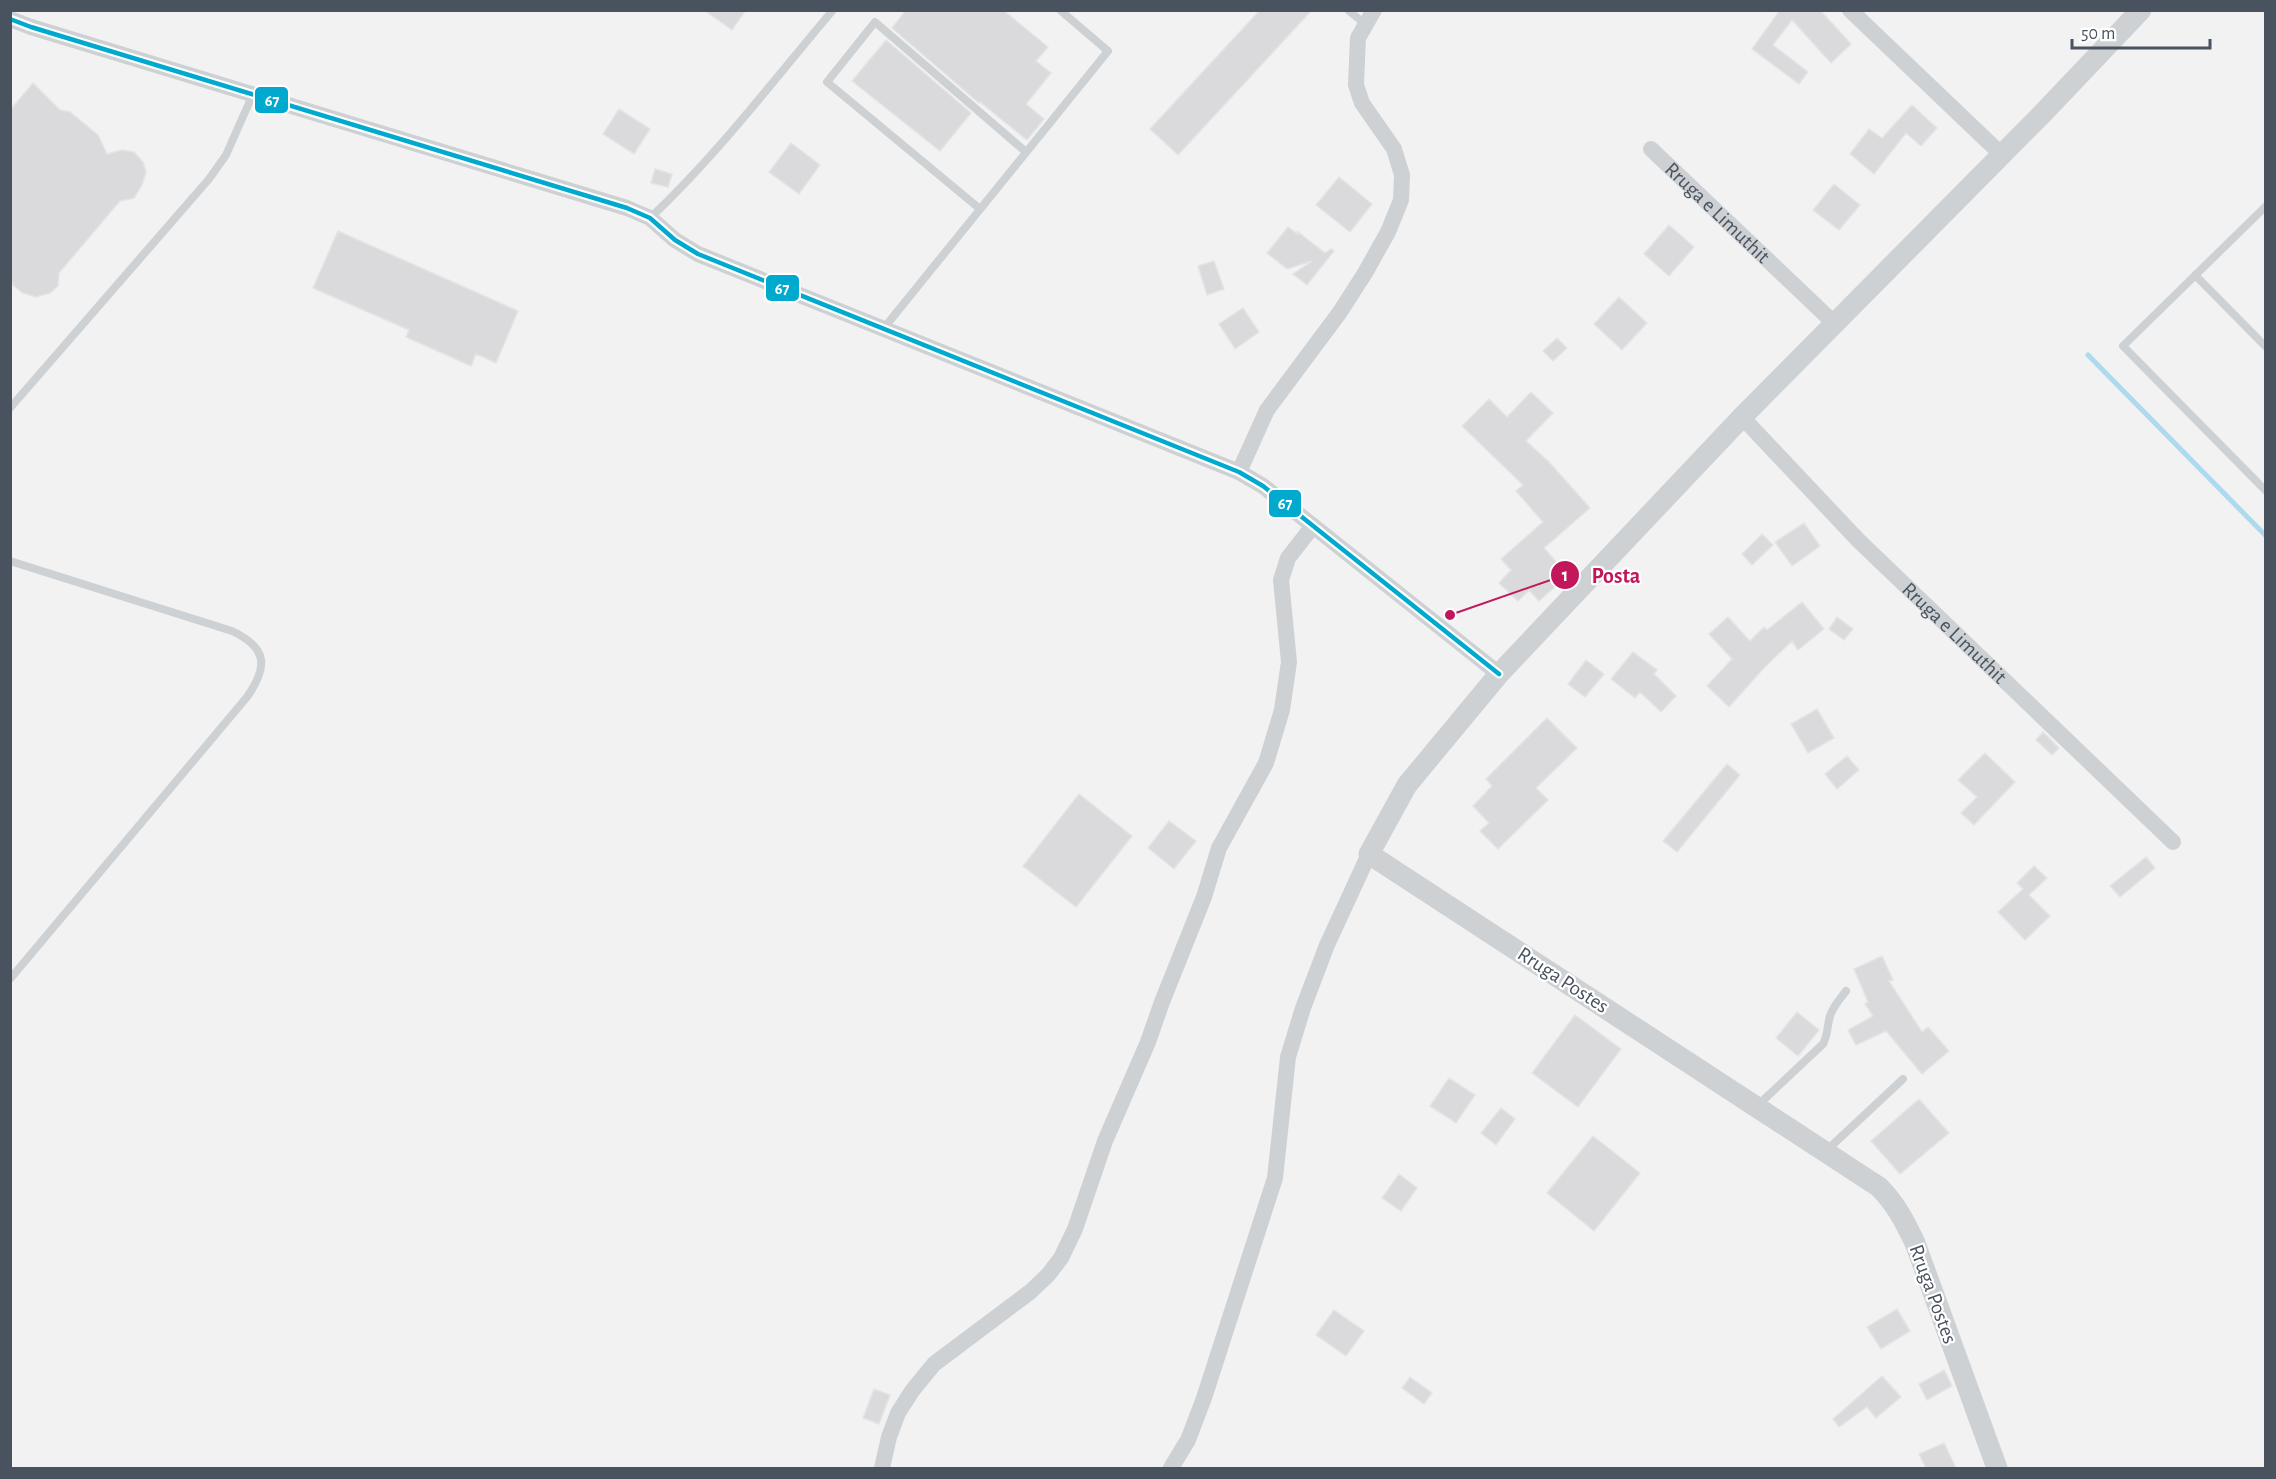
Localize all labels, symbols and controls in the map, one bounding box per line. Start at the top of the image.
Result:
scale bar [2072,12,2210,50]
text: 50 m [2081,25,2115,43]
line badge: 67 [254,86,289,114]
text: 67 [265,93,279,109]
street label: Rruga e Limuthit [1661,158,1774,267]
line badge: 67 [765,274,800,302]
text: 67 [775,281,789,297]
line badge: 67 [1268,489,1302,518]
text: 67 [1278,496,1292,512]
callout: Posta [1550,555,1653,595]
text: Posta [1592,565,1641,587]
text: 1 [1562,567,1568,585]
street label: Rruga e Limuthit [1898,578,2011,688]
street label: Rruga Postes [1514,943,1612,1017]
street label: Rruga Postes [1905,1242,1961,1346]

